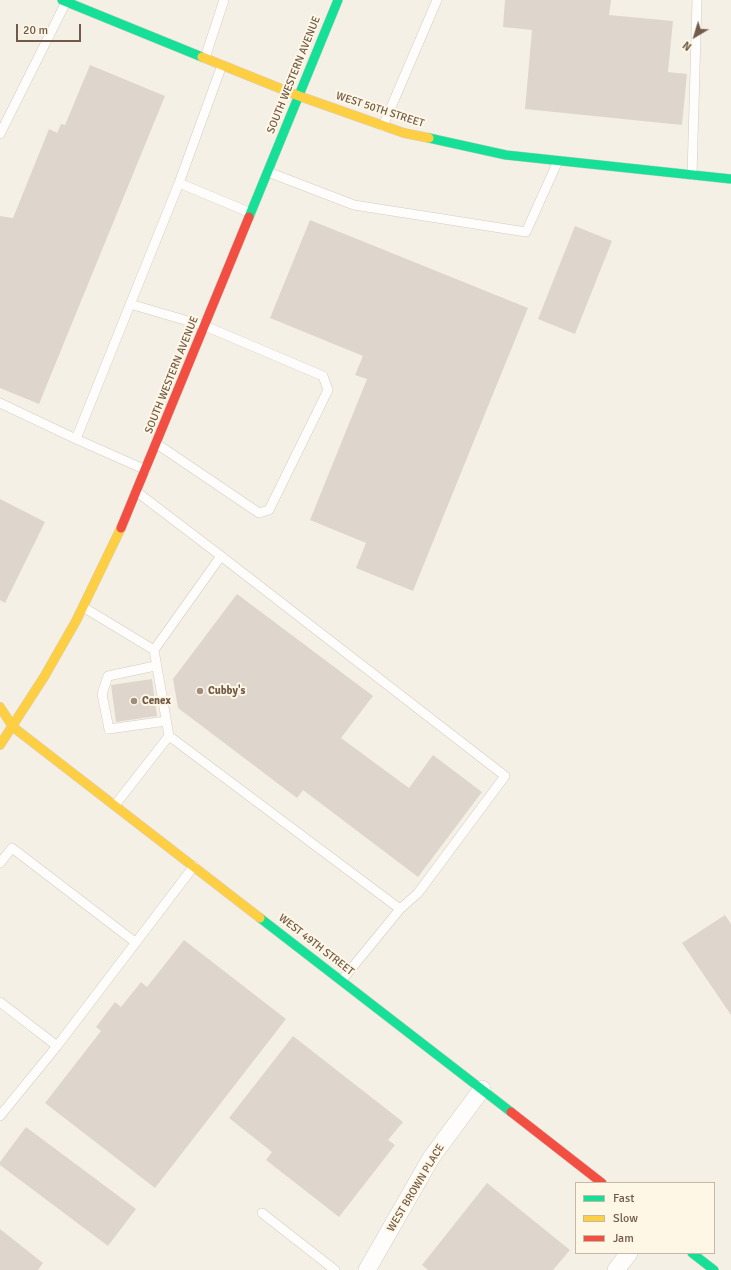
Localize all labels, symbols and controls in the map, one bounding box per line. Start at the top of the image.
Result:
street label: SOUTH WESTERN AVENUE [264,14,324,136]
scale bar [18,16,83,42]
north arrow [675,16,715,56]
text: 20 m [23,23,48,38]
text: N [680,38,694,53]
street label: WEST 50TH STREET [334,89,426,131]
street label: SOUTH WESTERN AVENUE [142,314,202,436]
place label: Cubby's [208,684,245,698]
marker: Cubby's [195,686,205,696]
place label: Cenex [142,694,171,708]
marker: Cenex [129,696,139,706]
street label: WEST 49TH STREET [276,911,356,979]
street label: WEST BROWN PLACE [385,1142,447,1234]
legend [575,1182,715,1254]
text: Fast [613,1191,634,1206]
text: Slow [613,1211,638,1226]
text: Jam [613,1231,634,1246]

